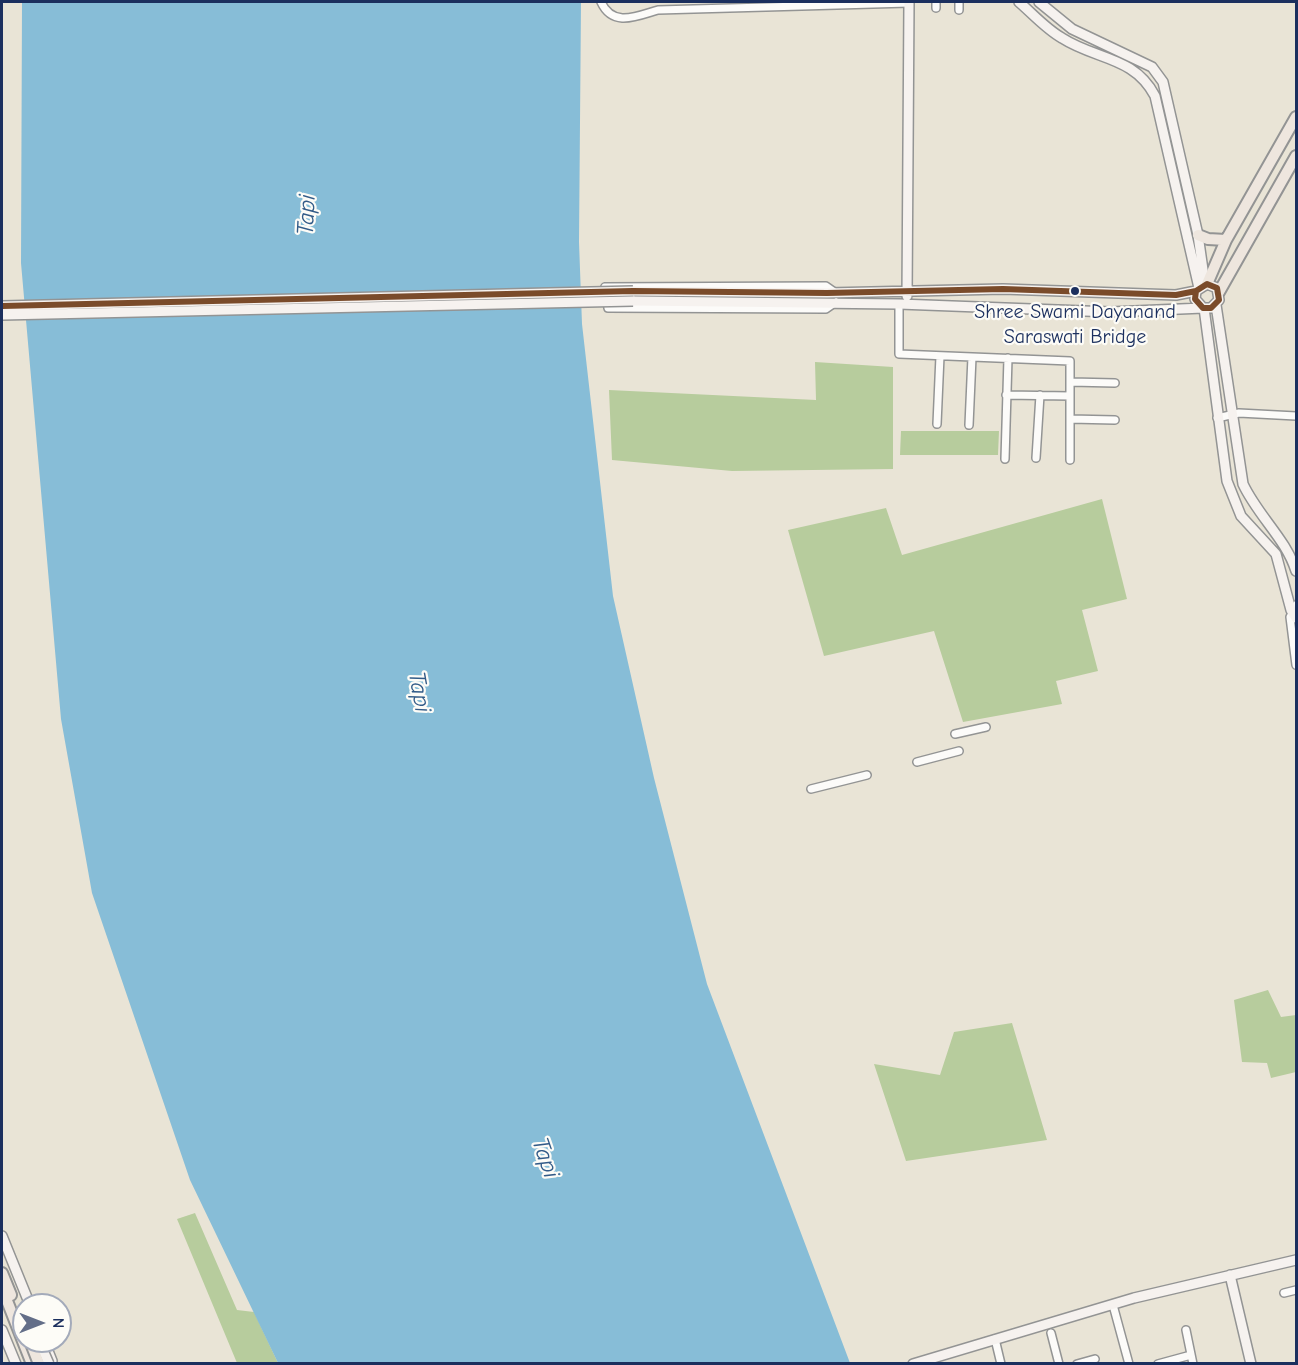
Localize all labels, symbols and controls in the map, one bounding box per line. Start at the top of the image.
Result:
water label: Tapi [292,194,322,236]
marker: Shree Swami Dayanand Saraswati Bridge [1069,285,1081,297]
place label: Shree Swami Dayanand Saraswati Bridge [974,300,1176,347]
water label: Tapi [401,669,437,715]
water label: Tapi [525,1134,565,1182]
north arrow [12,1293,72,1353]
text: N [49,1318,67,1328]

